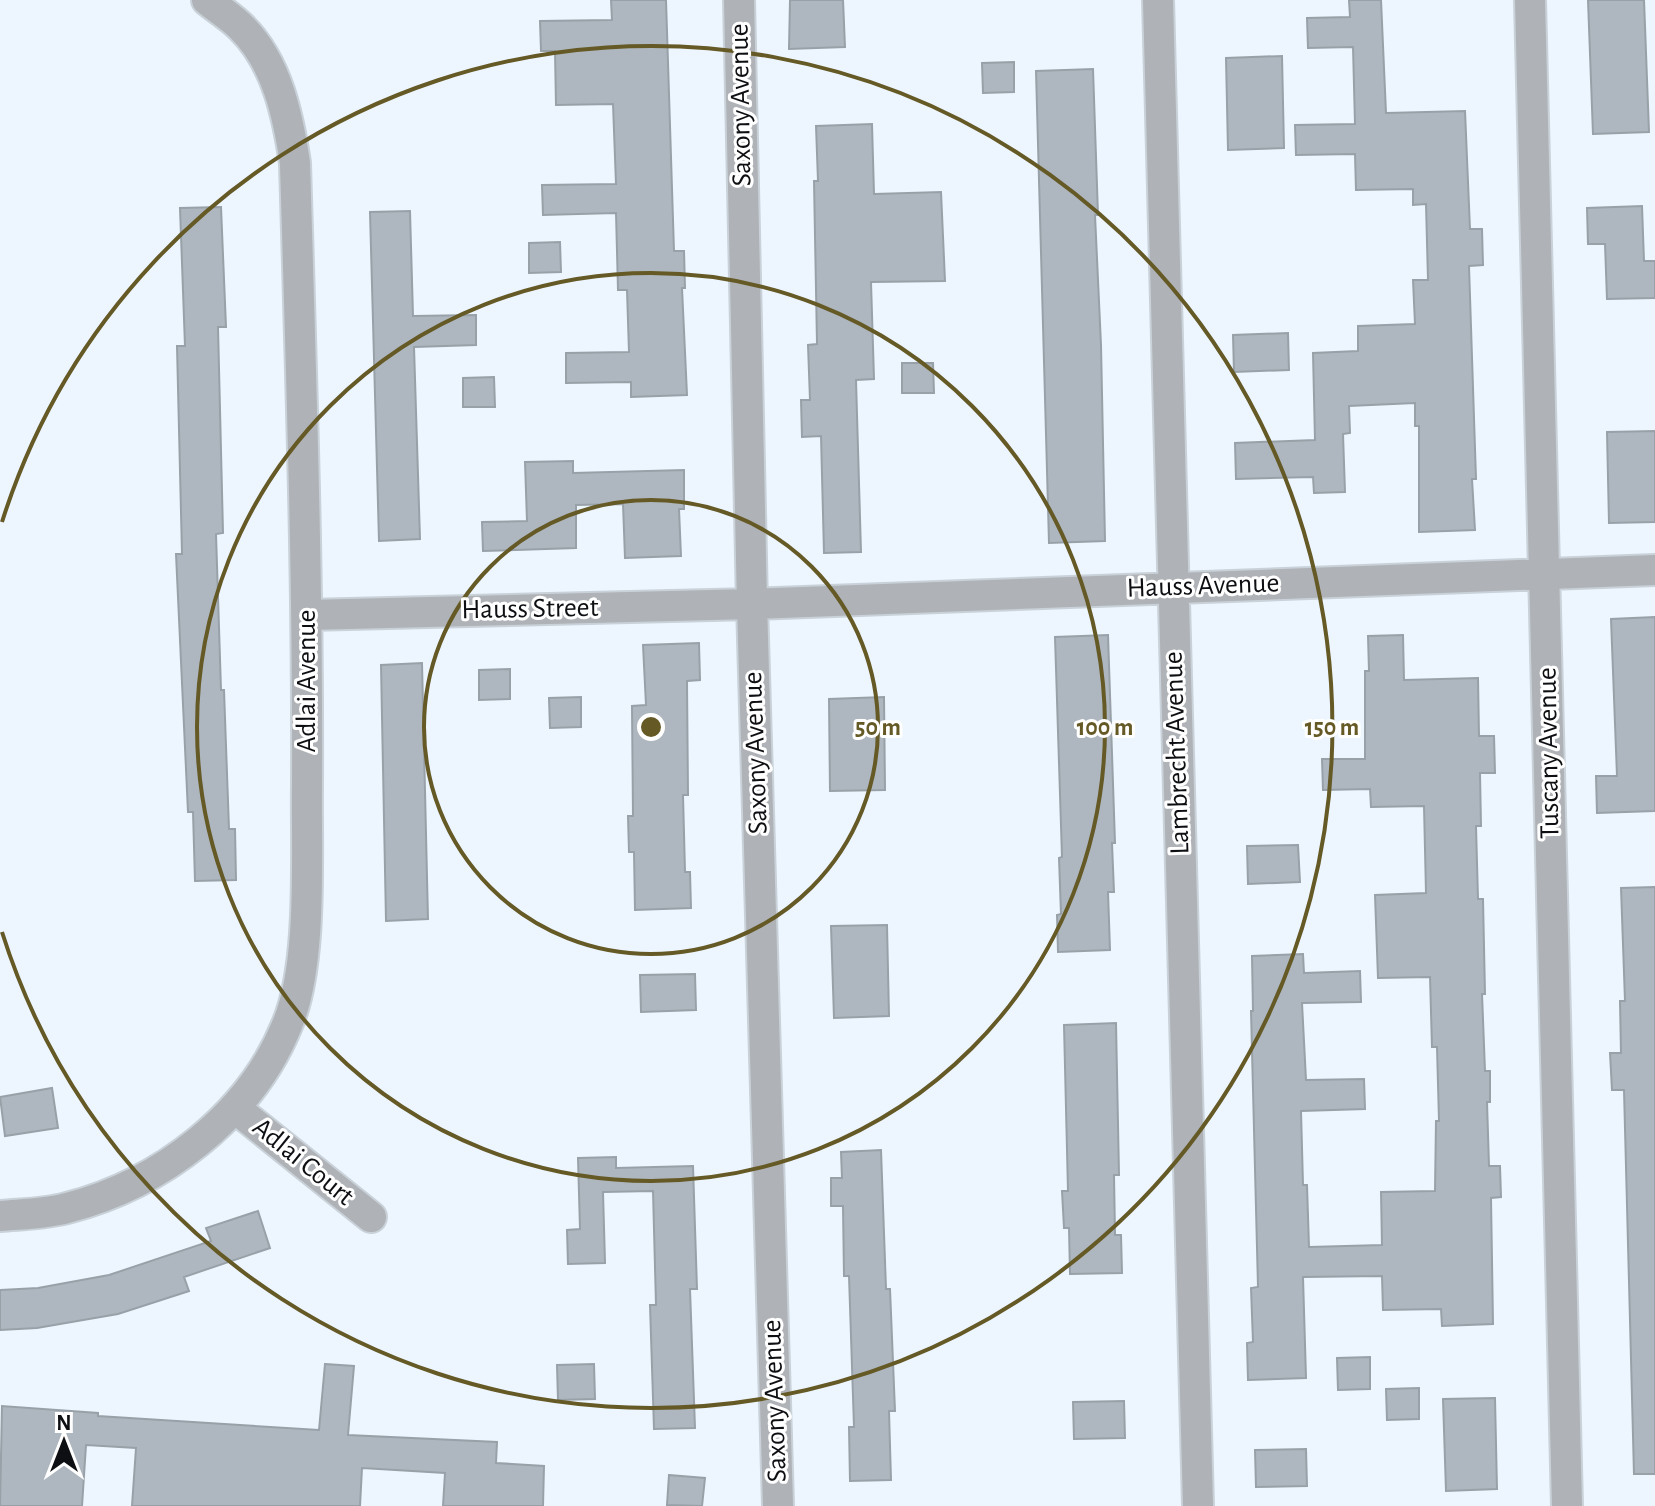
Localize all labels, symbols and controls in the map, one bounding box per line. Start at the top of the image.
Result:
street label: Saxony Avenue [726,23,756,187]
street label: Hauss Avenue [1126,569,1280,603]
street label: Hauss Street [461,594,599,624]
street label: Adlai Avenue [293,609,321,753]
street label: Lambrecht Avenue [1159,651,1195,855]
street label: Tuscany Avenue [1534,667,1564,839]
street label: Saxony Avenue [739,671,773,835]
centre of rings [637,713,665,741]
text: 50 m [855,716,901,740]
text: 100 m [1077,716,1133,740]
text: 150 m [1305,716,1359,740]
street label: Adlai Court [247,1113,359,1211]
street label: Saxony Avenue [758,1319,792,1483]
north arrow [24,1402,104,1482]
text: N [56,1412,72,1434]

